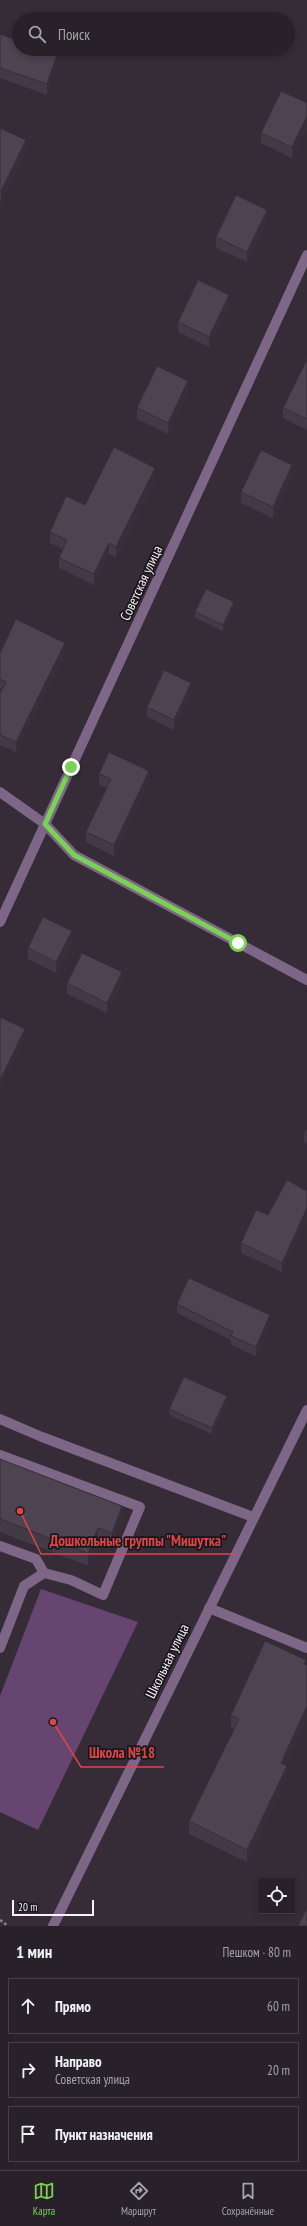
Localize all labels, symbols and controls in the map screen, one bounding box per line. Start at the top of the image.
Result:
search box [12,12,295,56]
icon: search [26,23,48,45]
text: Поиск [58,25,90,44]
street label: Советская улица [116,543,166,623]
route end [62,758,80,776]
route start [229,934,247,952]
callout: Дошкольные группы "Мишутка" [41,1527,235,1554]
text: Дошкольные группы "Мишутка" [50,1531,226,1550]
street label: Школьная улица [141,1621,193,1701]
callout: Школа №18 [81,1740,164,1767]
text: Школа №18 [89,1743,155,1762]
map controls [259,1878,295,1914]
button: locate [259,1878,295,1914]
scale bar [12,1898,94,1917]
text: 20 m [18,1900,37,1914]
text: 1 мин [16,1941,52,1963]
text: Пешком · 80 m [223,1944,291,1961]
icon: ahead [17,1995,39,2017]
text: Прямо [55,1997,91,2016]
text: 60 m [267,1998,290,2015]
text: Направо [55,2052,102,2071]
icon: right [17,2059,39,2081]
text: 20 m [267,2062,290,2079]
text: Советская улица [55,2071,130,2088]
icon: arrive [17,2123,39,2145]
text: Пункт назначения [55,2125,153,2144]
tab: Карта [33,2180,55,2218]
tab: Маршрут [121,2180,156,2218]
tab: Сохранённые [222,2180,274,2218]

